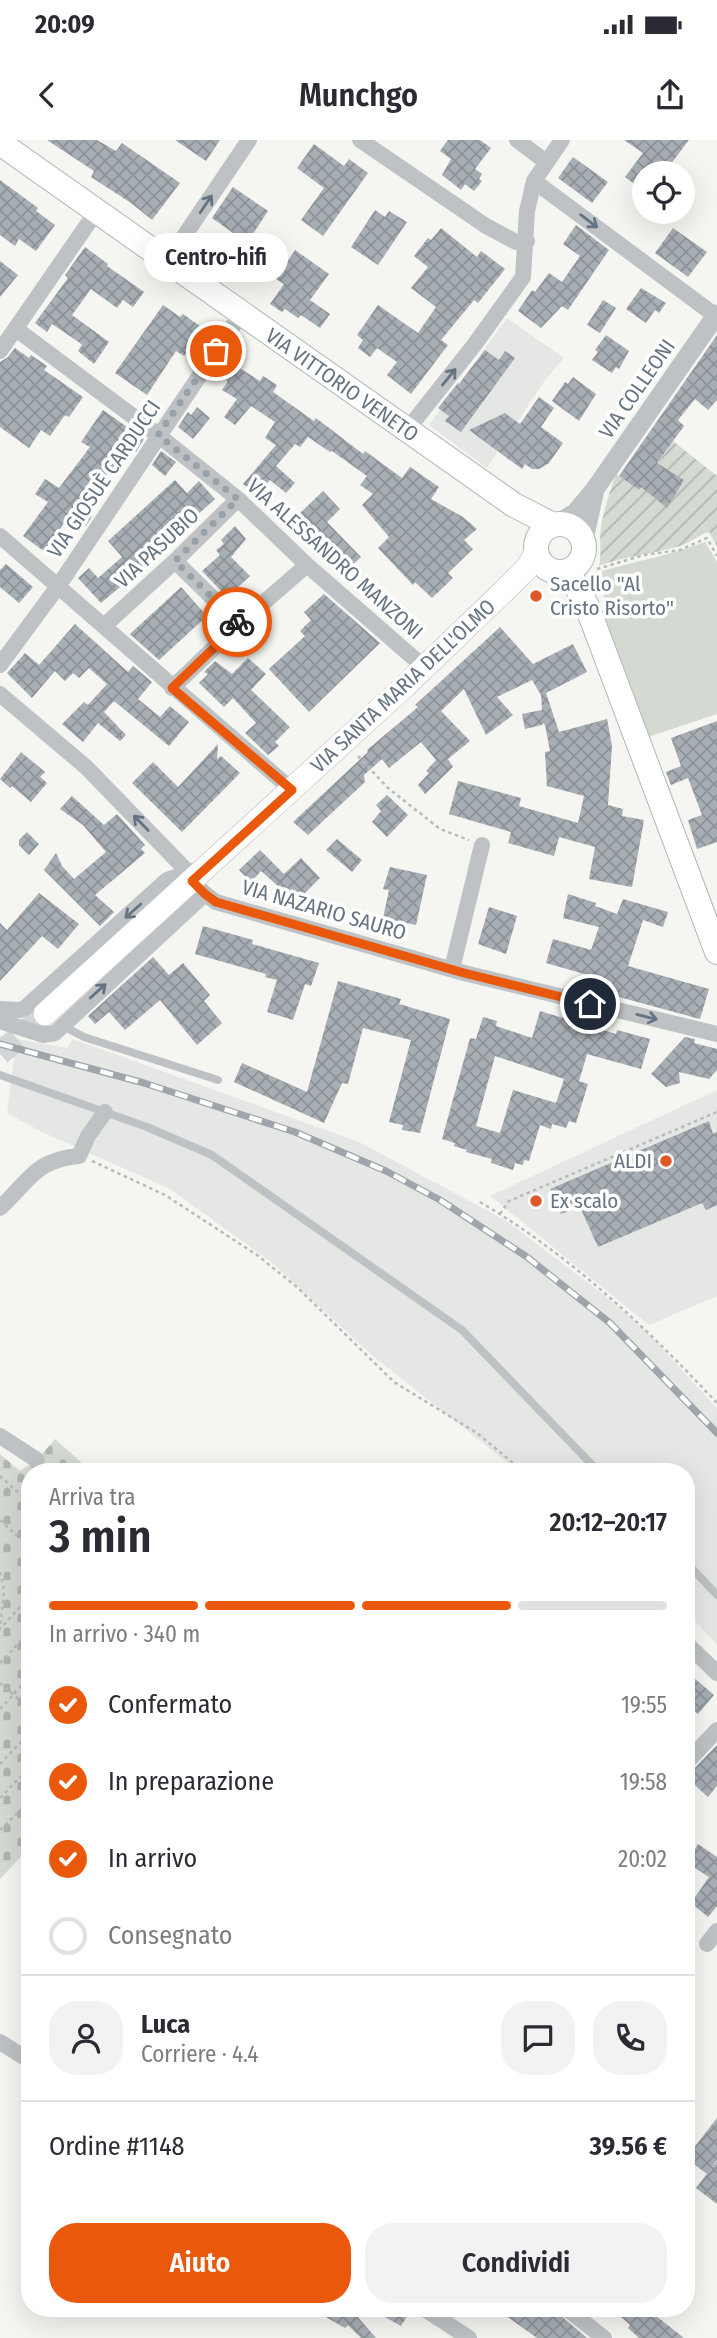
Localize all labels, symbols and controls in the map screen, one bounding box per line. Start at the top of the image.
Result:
text: 20:09 [35,9,95,40]
icon: back [28,76,66,114]
text: Munchgo [299,76,418,114]
icon: share [651,76,689,114]
map controls [632,161,695,224]
button: locate [632,161,695,224]
one-way arrow [199,194,213,214]
one-way arrow [579,214,598,229]
callout: Centro-hifi [144,232,288,281]
text: Centro-hifi [165,243,267,271]
pin [186,321,246,381]
street label: VIA VITTORIO VENETO [261,323,423,447]
icon: bag [197,332,235,370]
street label: VIA COLLEONI [593,334,681,444]
one-way arrow [441,368,457,386]
street label: VIA GIOSUÈ CARDUCCI [42,395,166,563]
street label: VIA ALESSANDRO MANZONI [242,473,428,645]
street label: VIA PASUBIO [109,502,205,594]
place label: Sacello "Al Cristo Risorto" [550,571,674,621]
courier [202,587,272,657]
marker: Sacello "Al Cristo Risorto" [528,588,544,604]
street label: VIA SANTA MARIA DELL'OLMO [305,594,501,778]
icon: bike [218,603,256,641]
one-way arrow [132,815,149,832]
street label: VIA NAZARIO SAURO [239,874,409,946]
one-way arrow [124,903,142,919]
pin [560,974,620,1034]
one-way arrow [89,983,107,999]
icon: home [571,985,609,1023]
one-way arrow [636,1012,658,1025]
place label: ALDI [614,1148,652,1174]
marker: ALDI [658,1153,674,1169]
place label: Ex scalo [550,1188,618,1214]
marker: Ex scalo [528,1193,544,1209]
text: Arriva tra [49,1483,136,1511]
text: 20:12–20:17 [550,1507,667,1538]
text: 3 min [49,1509,152,1564]
text: In arrivo · 340 m [49,1620,200,1648]
icon: check [49,1686,87,1724]
text: Confermato [108,1689,232,1720]
text: 19:55 [621,1691,667,1719]
icon: check [49,1763,87,1801]
text: In preparazione [108,1766,274,1797]
text: 19:58 [620,1768,667,1796]
icon: check [49,1840,87,1878]
text: In arrivo [108,1843,197,1874]
text: 20:02 [618,1845,667,1873]
text: Consegnato [108,1920,232,1951]
button: person [49,2001,123,2075]
button: chat [501,2001,575,2075]
button: phone [593,2001,667,2075]
text: Luca [141,2009,190,2040]
text: Corriere · 4.4 [141,2040,258,2068]
text: Ordine #1148 [49,2131,185,2162]
text: 39.56 € [590,2131,667,2162]
button: Aiuto [49,2223,351,2303]
button: Condividi [365,2223,667,2303]

